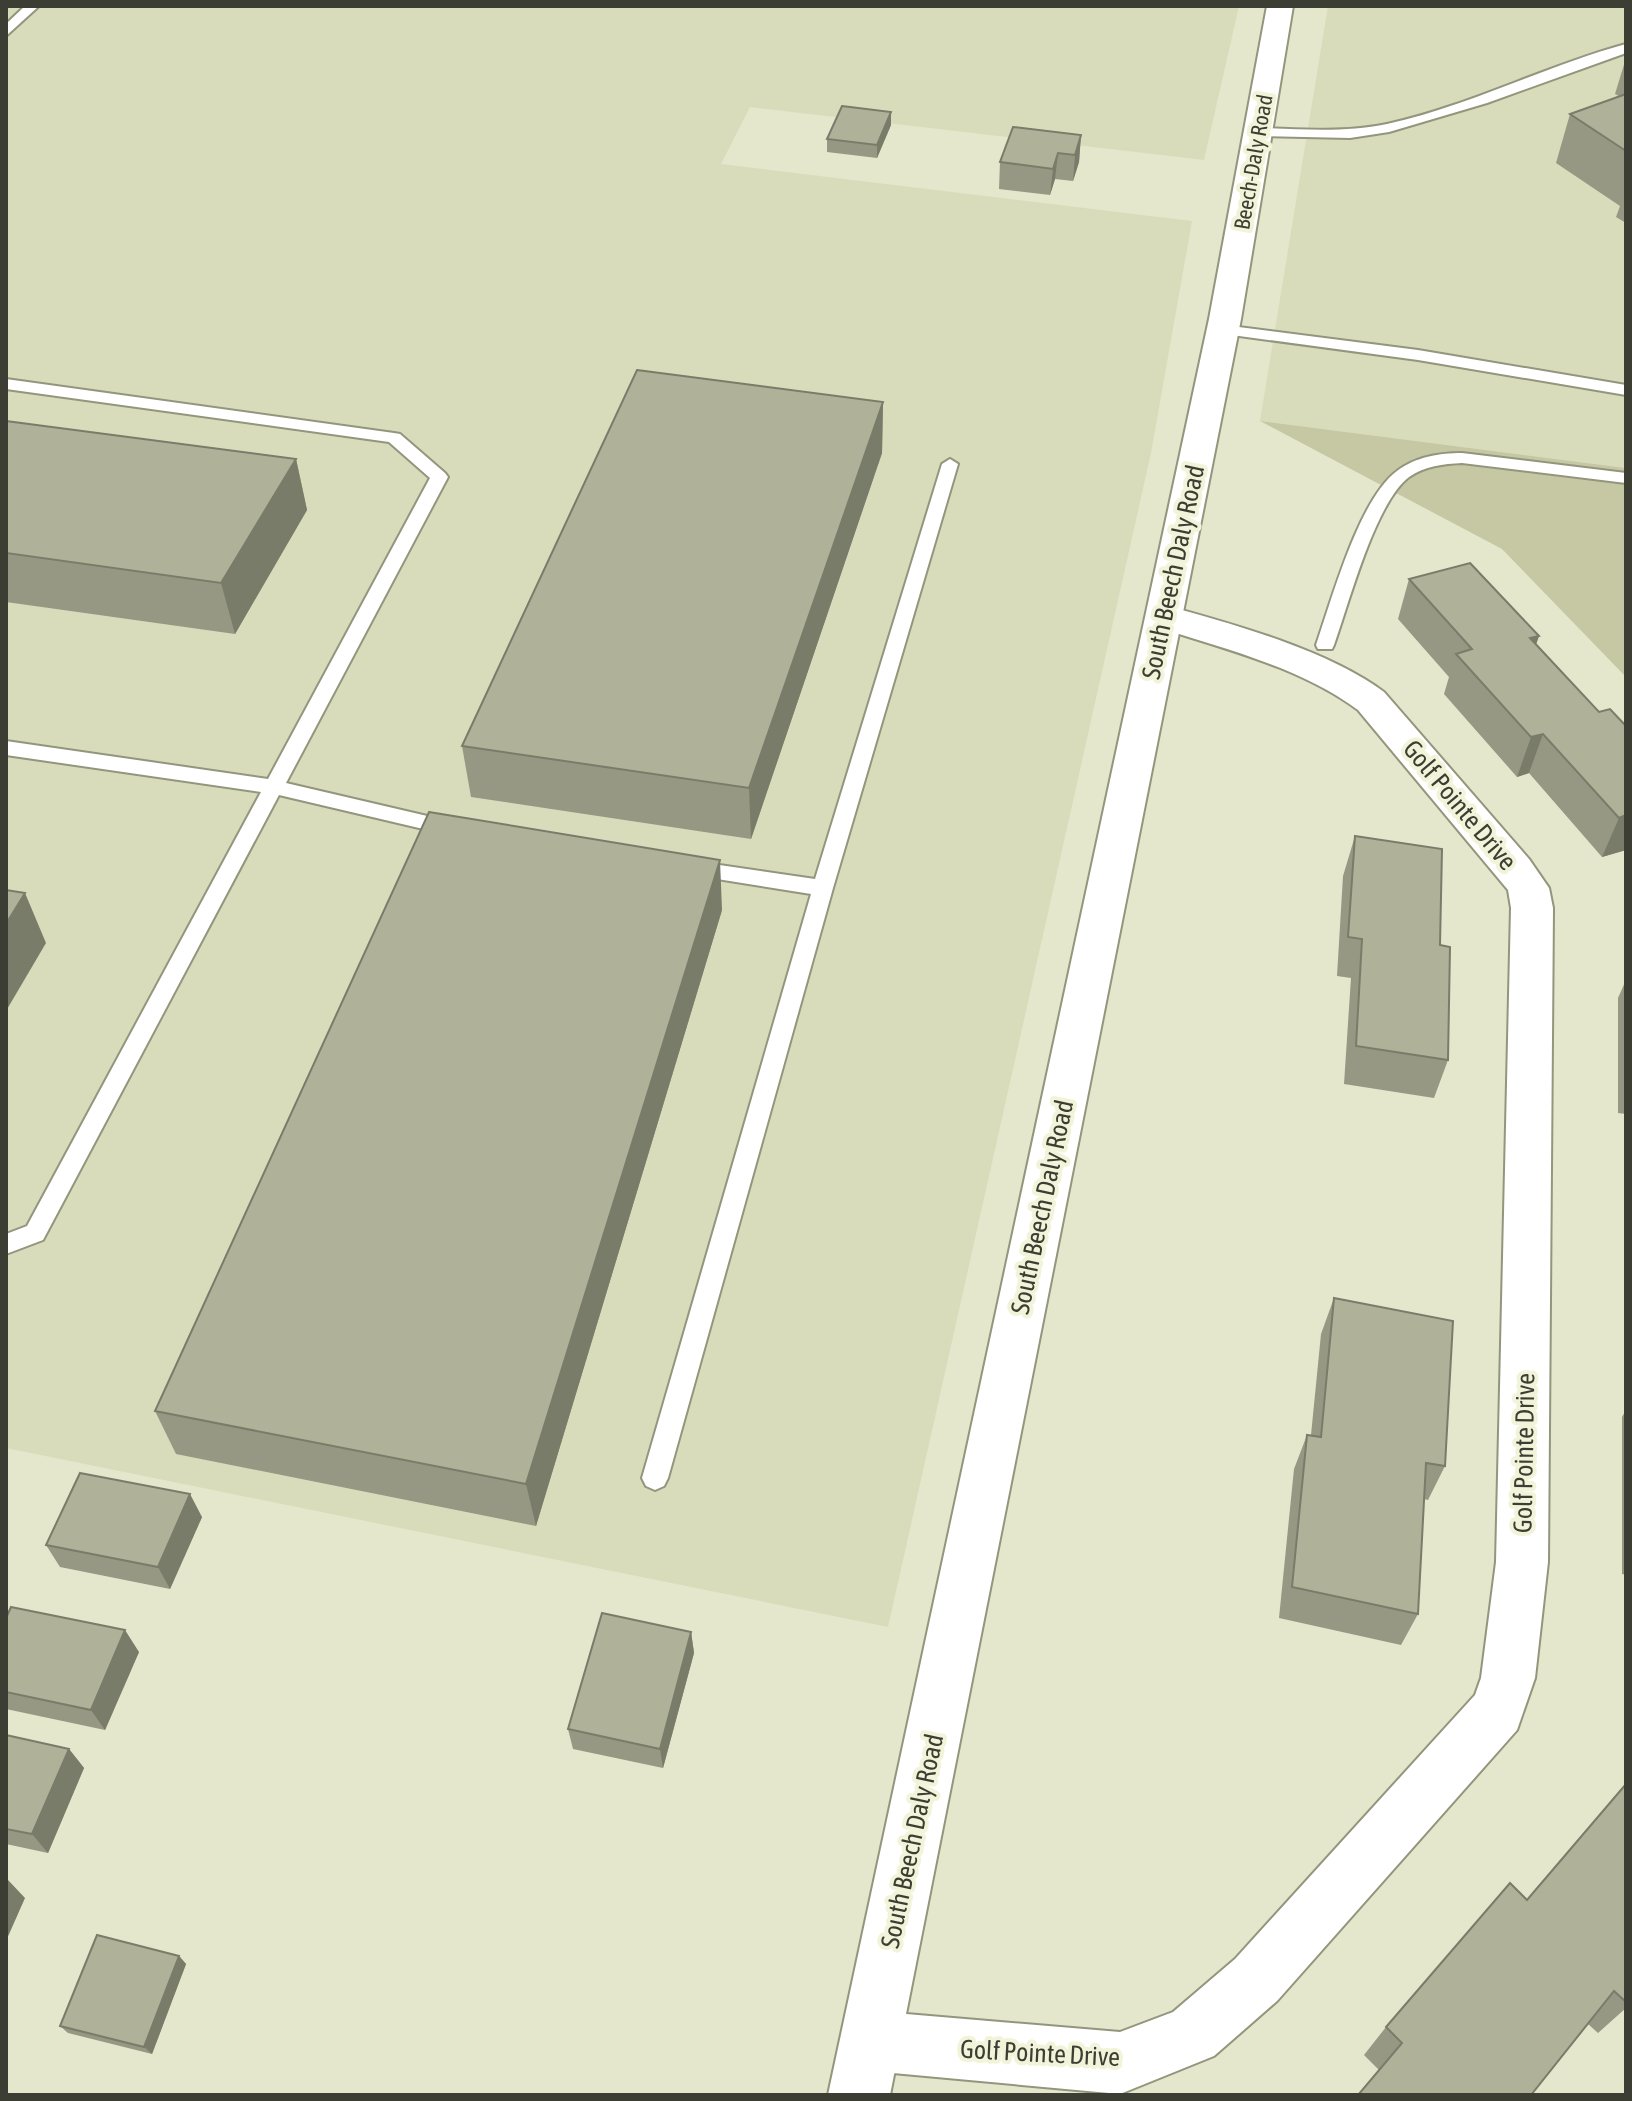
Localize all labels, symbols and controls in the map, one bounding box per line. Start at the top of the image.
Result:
street label: Beech-Daly Road [1228,92,1278,232]
street label: South Beech Daly Road [1136,462,1210,682]
street label: Golf Pointe Drive [1397,734,1523,876]
street label: South Beech Daly Road [1005,1097,1079,1317]
street label: Golf Pointe Drive [1508,1373,1540,1533]
street label: South Beech Daly Road [875,1731,949,1951]
street label: Golf Pointe Drive [959,2034,1121,2072]

